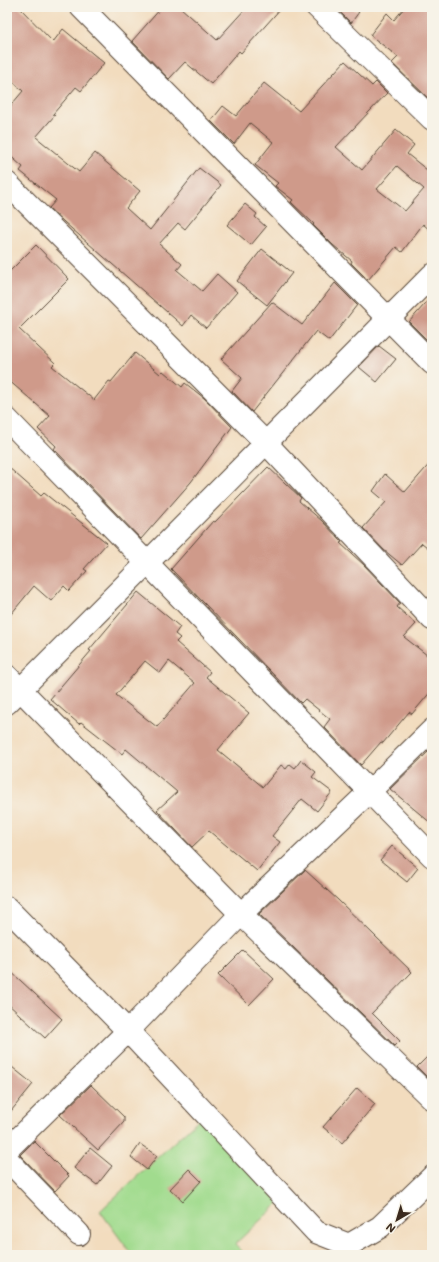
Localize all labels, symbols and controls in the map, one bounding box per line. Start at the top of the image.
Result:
north arrow [377,1200,417,1240]
text: N [383,1220,398,1237]

